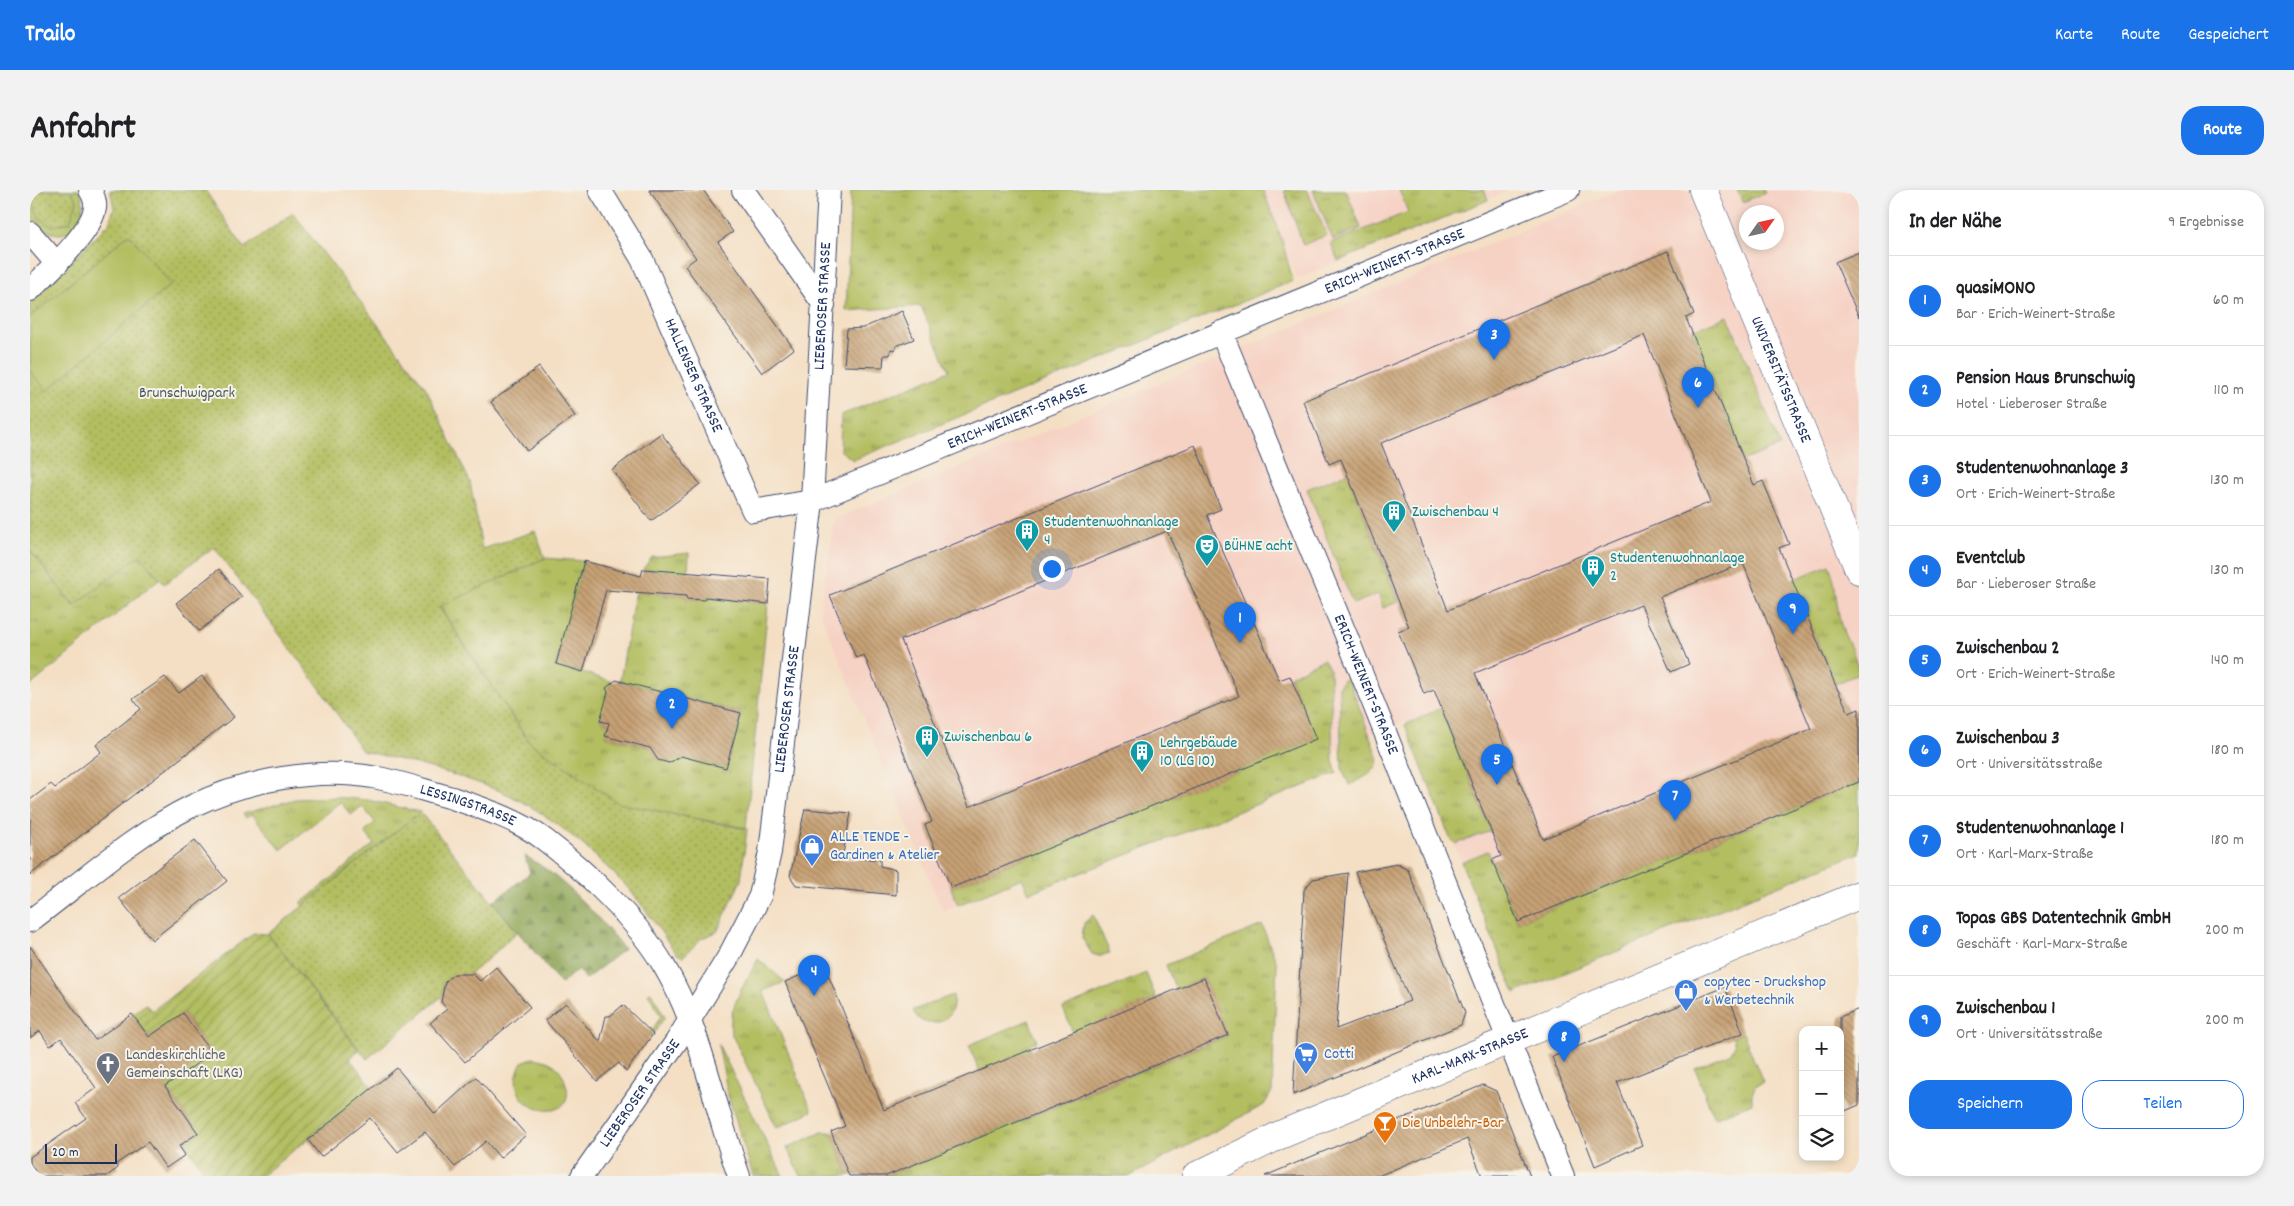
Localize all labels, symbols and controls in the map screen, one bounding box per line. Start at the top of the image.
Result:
text: Trailo [25,18,76,52]
text: Karte [2055,23,2093,48]
text: Route [2121,23,2160,48]
text: Gespeichert [2188,23,2269,48]
text: Anfahrt [30,105,136,155]
button: Route [2181,106,2264,155]
north arrow [1739,205,1784,250]
text: In der Nähe [1909,208,2001,238]
text: 9 Ergebnisse [2168,211,2244,234]
street label: ERICH-WEINERT-STRASSE [1321,222,1469,300]
street label: LIEBEROSER STRASSE [808,241,838,371]
text: quasiMONO [1956,276,2035,303]
text: 1 [1923,289,1927,312]
text: 60 m [2213,289,2244,312]
text: Bar · Erich-Weinert-Straße [1956,303,2115,326]
street label: UNIVERSITÄTSSTRASSE [1745,313,1817,447]
street label: HALLENSER STRASSE [658,315,729,437]
pin: 3 [1478,319,1510,360]
text: Pension Haus Brunschwig [1956,366,2135,393]
pin: 6 [1682,367,1714,408]
street label: ERICH-WEINERT-STRASSE [944,377,1091,456]
text: 2 [1922,379,1929,402]
text: 110 m [2214,379,2244,402]
park label: Brunschwigpark [139,382,235,405]
text: Hotel · Lieberoser Straße [1956,393,2107,416]
text: Studentenwohnanlage 3 [1956,456,2129,483]
text: 3 [1921,469,1929,492]
text: 130 m [2210,469,2244,492]
text: Ort · Erich-Weinert-Straße [1956,483,2115,506]
building icon: Zwischenbau 4 [1381,499,1407,533]
place label: Zwischenbau 4 [1412,501,1499,524]
place label: Studentenwohnanlage 4 [1044,511,1179,552]
building icon: Studentenwohnanlage 4 [1014,518,1040,552]
theatre icon: BÜHNE acht [1194,533,1220,567]
place label: BÜHNE acht [1224,535,1293,558]
text: Eventclub [1956,546,2025,573]
place label: Studentenwohnanlage 2 [1610,547,1745,588]
building icon: Studentenwohnanlage 2 [1580,554,1606,588]
your location [1039,556,1065,582]
text: 4 [1922,559,1928,582]
text: 130 m [2210,559,2244,582]
text: Bar · Lieberoser Straße [1956,573,2096,596]
pin: 9 [1777,593,1809,634]
pin: 1 [1224,602,1256,643]
street label: ERICH-WEINERT-STRASSE [1327,611,1405,759]
text: Zwischenbau 2 [1956,636,2060,663]
street label: LIEBEROSER STRASSE [768,644,806,774]
text: 5 [1921,649,1929,672]
text: 140 m [2210,649,2244,672]
text: Ort · Erich-Weinert-Straße [1956,663,2115,686]
pin: 2 [656,688,688,729]
building icon: Zwischenbau 6 [914,724,940,758]
place label: Zwischenbau 6 [944,726,1032,749]
text: Zwischenbau 3 [1956,726,2060,753]
place label: Lehrgebäude 10 (LG 10) [1160,732,1237,773]
building icon: Lehrgebäude 10 (LG 10) [1129,739,1155,773]
text: 6 [1921,739,1929,762]
text: 180 m [2211,739,2244,762]
pin: 5 [1481,744,1513,785]
text: Ort · Universitätsstraße [1956,753,2103,776]
street label: LESSINGSTRASSE [417,778,521,833]
pin: 7 [1659,780,1691,821]
text: Studentenwohnanlage 1 [1956,816,2124,843]
place label: ALLE TENDE - Gardinen & Atelier [830,826,940,867]
text: 7 [1922,829,1928,852]
text: 180 m [2211,829,2244,852]
shop icon: ALLE TENDE - Gardinen & Atelier [799,833,825,867]
text: Ort · Karl-Marx-Straße [1956,843,2093,866]
text: Topas GBS Datentechnik GmbH [1956,906,2171,933]
text: 8 [1922,919,1928,942]
text: 200 m [2205,919,2244,942]
text: Geschäft · Karl-Marx-Straße [1956,933,2128,956]
pin: 4 [798,955,830,996]
place label: copytec - Druckshop & Werbetechnik [1704,971,1826,1012]
shop icon: copytec - Druckshop & Werbetechnik [1673,978,1699,1012]
text: Zwischenbau 1 [1956,996,2055,1023]
text: 9 [1921,1009,1929,1032]
text: 200 m [2205,1009,2244,1032]
pin: 8 [1548,1021,1580,1062]
street label: KARL-MARX-STRASSE [1408,1022,1532,1091]
text: Ort · Universitätsstraße [1956,1023,2103,1046]
map controls [1799,1026,1844,1161]
button: + [1799,1026,1844,1071]
street label: LIEBEROSER STRASSE [594,1034,687,1152]
supermarket icon: Cotti [1293,1041,1319,1075]
place label: Cotti [1324,1043,1354,1066]
place label: Landeskirchliche Gemeinschaft (LKG) [126,1044,243,1085]
church icon: Landeskirchliche Gemeinschaft (LKG) [95,1051,121,1085]
button: − [1799,1071,1844,1116]
button: Speichern [1909,1080,2072,1129]
button: Teilen [2082,1080,2244,1129]
bar icon: Die Unbelehr-Bar [1372,1110,1398,1144]
place label: Die Unbelehr-Bar [1402,1112,1504,1135]
button: layers [1799,1116,1844,1161]
scale bar [45,1141,118,1164]
text: 20 m [52,1143,79,1163]

